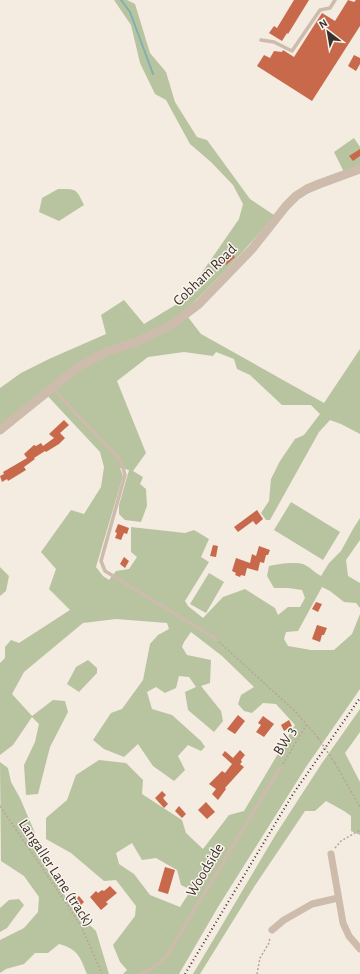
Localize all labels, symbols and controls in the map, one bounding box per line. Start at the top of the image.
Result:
north arrow [308,12,348,52]
text: N [317,17,329,31]
street label: Cobham Road [170,241,240,309]
street label: BW 3 [271,724,299,758]
street label: Langaller Lane (track) [16,817,96,929]
street label: Woodside [183,841,227,899]

